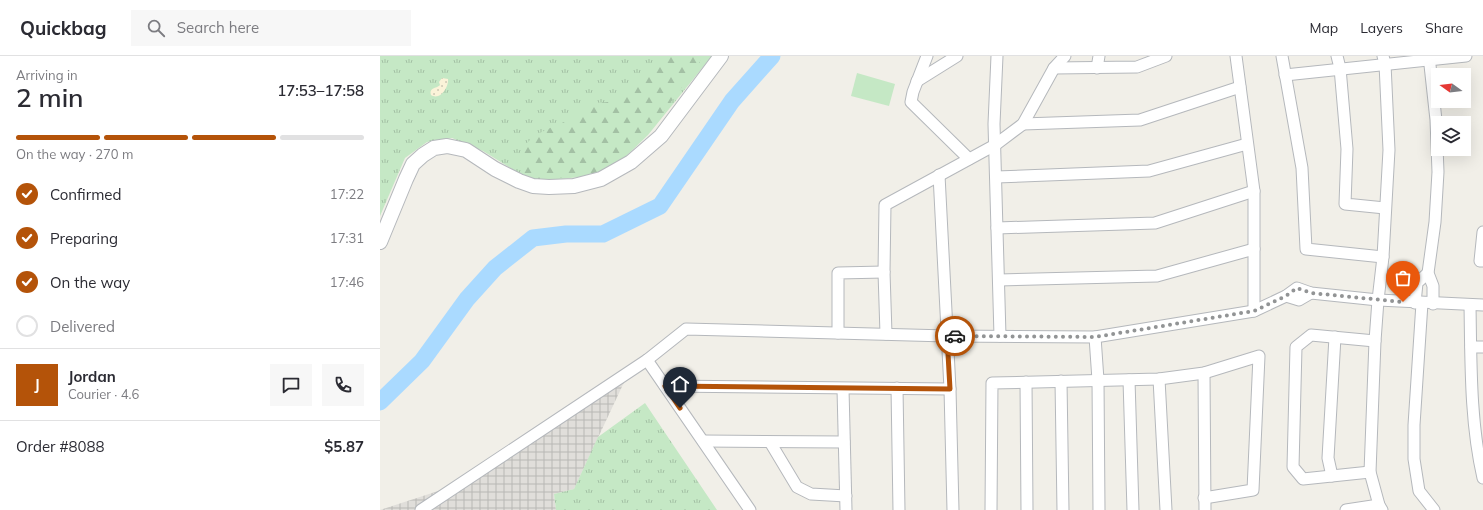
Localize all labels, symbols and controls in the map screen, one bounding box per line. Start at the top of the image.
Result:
search box [131,10,411,46]
text: Quickbag [20,16,107,40]
icon: search [145,17,167,39]
text: Search here [177,18,259,37]
text: Map [1309,19,1338,37]
text: Layers [1360,19,1403,37]
text: Share [1425,19,1463,37]
text: Arriving in [16,67,78,83]
north arrow [1431,68,1471,108]
map controls [1431,68,1471,156]
text: 2 min [16,81,84,114]
text: 17:53–17:58 [277,81,364,100]
button: layers [1431,116,1471,156]
text: On the way · 270 m [16,146,133,162]
icon: check [16,183,38,205]
text: Confirmed [50,185,121,204]
text: 17:22 [330,186,364,202]
icon: check [16,227,38,249]
text: Preparing [50,229,118,248]
text: 17:31 [330,230,364,246]
pin [1386,261,1420,302]
icon: bag [1392,267,1414,289]
icon: check [16,271,38,293]
text: On the way [50,273,130,292]
text: 17:46 [330,274,364,290]
courier [935,316,975,356]
text: Delivered [50,317,115,336]
icon: car [944,325,966,347]
button: chat [270,364,312,406]
button: phone [322,364,364,406]
text: Jordan [68,367,116,386]
pin [663,367,697,408]
icon: home [669,373,691,395]
text: J [34,375,40,394]
text: Courier · 4.6 [68,386,139,402]
text: Order #8088 [16,437,104,456]
text: $5.87 [324,437,364,456]

